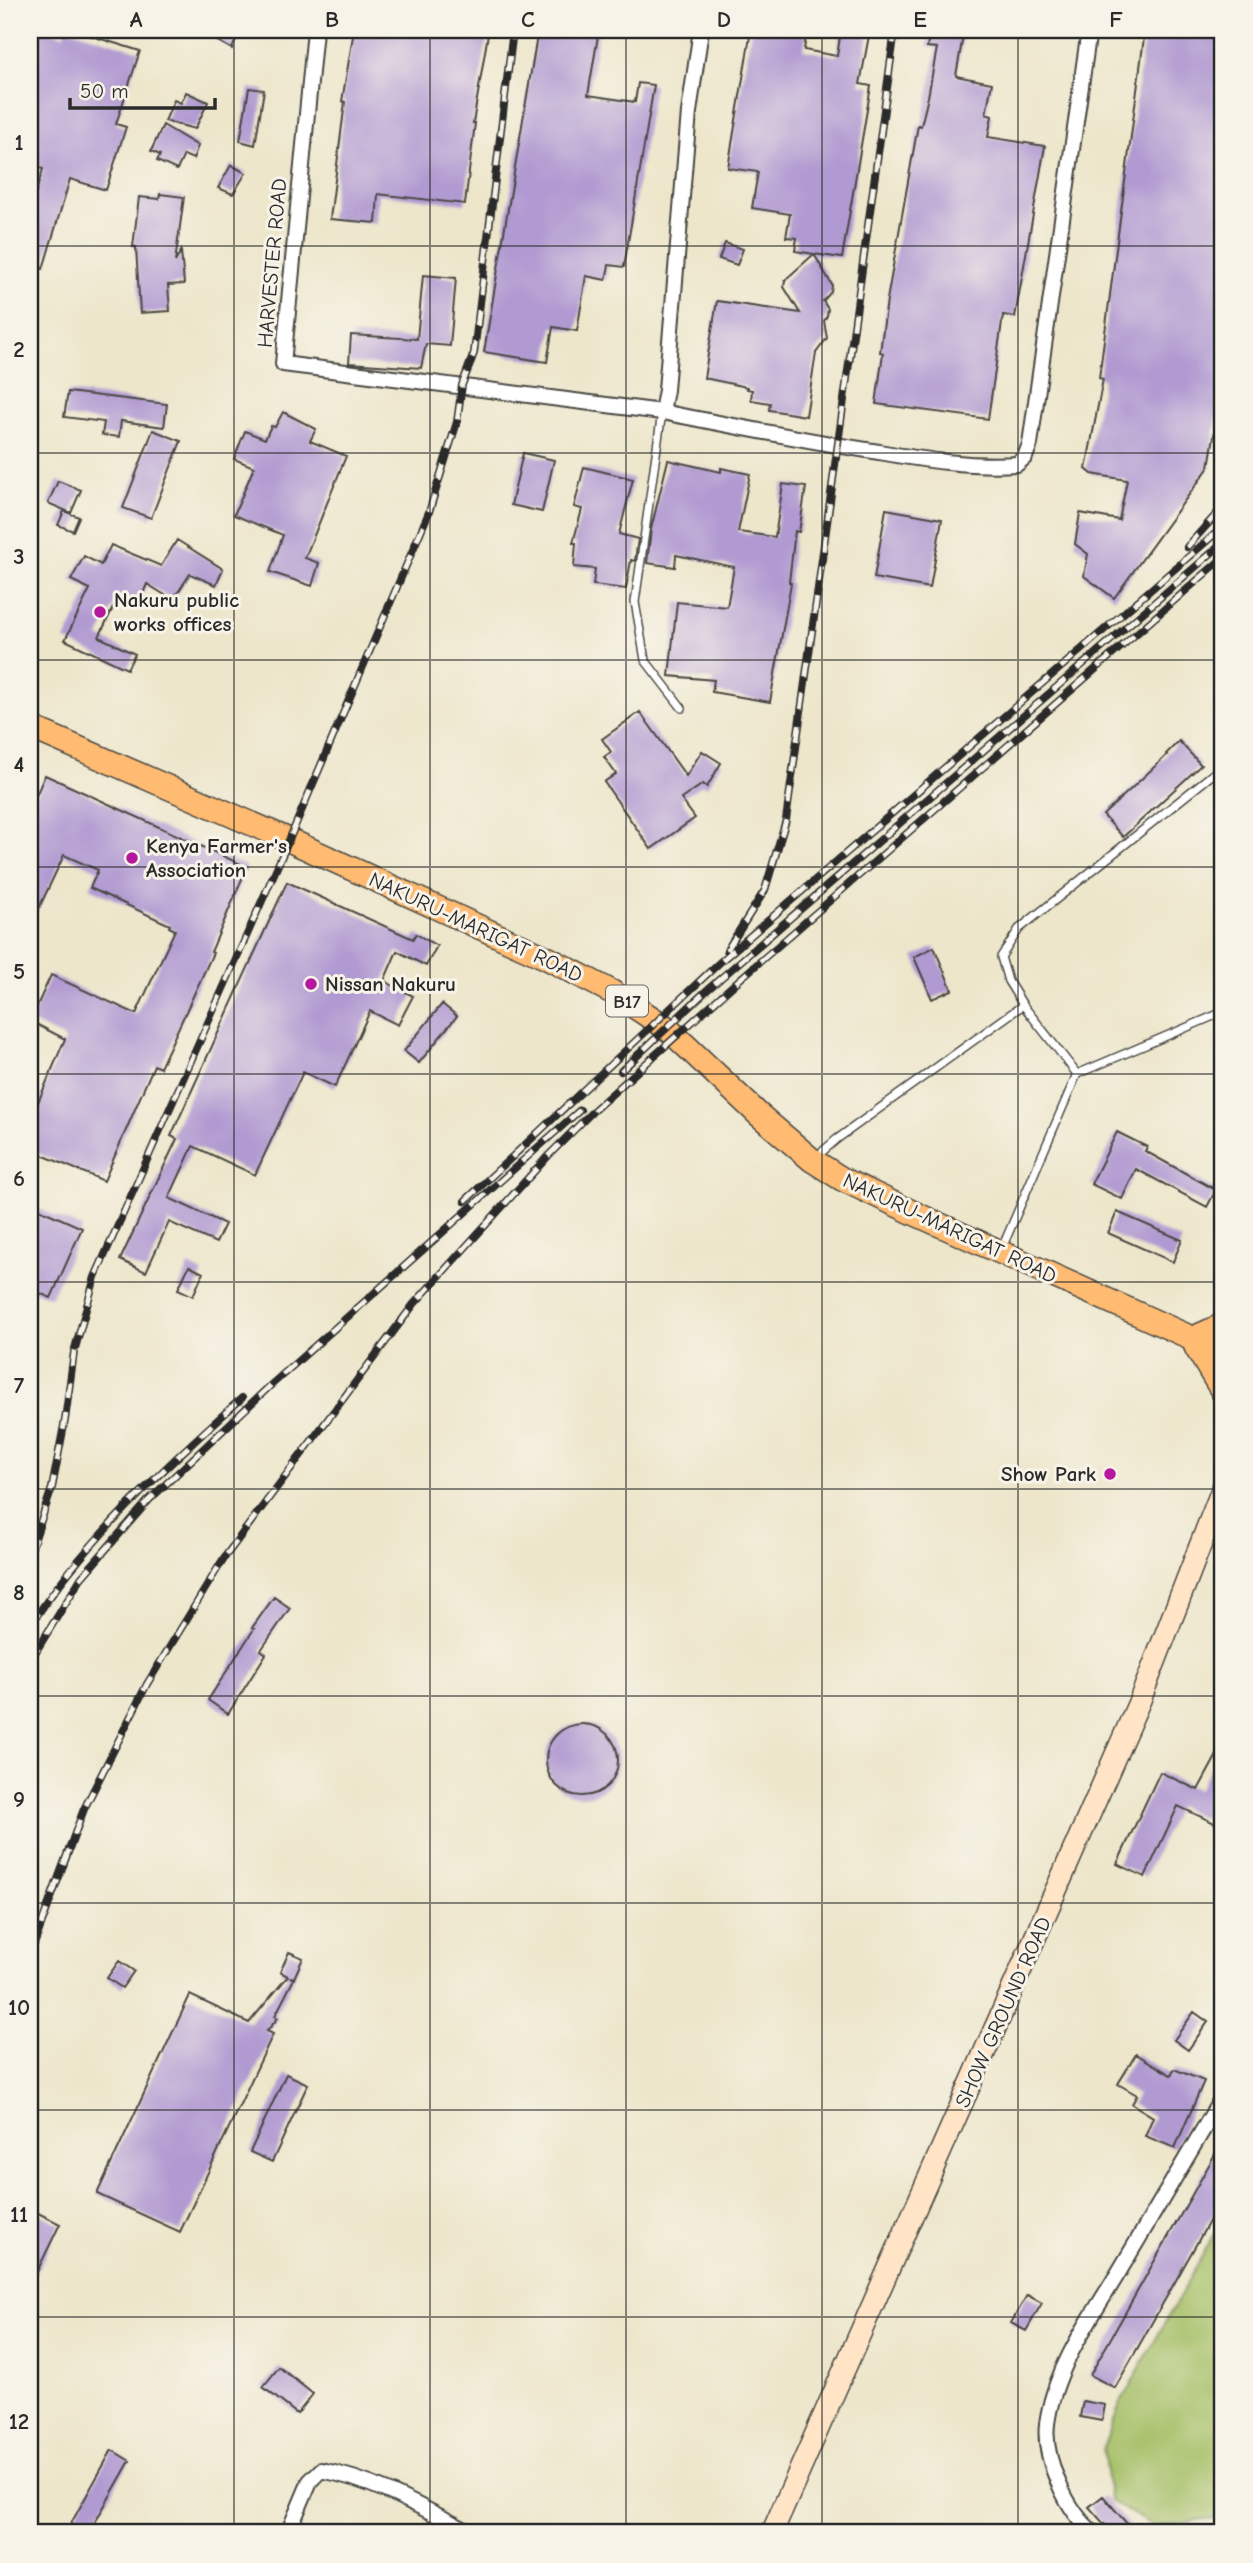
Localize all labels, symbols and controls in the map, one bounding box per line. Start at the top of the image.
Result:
text: A [130,6,143,33]
text: B [325,6,339,33]
text: C [521,6,535,33]
text: D [717,6,731,33]
text: E [913,6,927,33]
text: F [1109,6,1123,33]
scale bar [70,66,215,110]
text: 50 m [80,79,129,103]
text: 1 [14,129,24,156]
street label: HARVESTER ROAD [253,177,291,349]
text: 2 [13,336,25,363]
text: 3 [13,543,25,570]
place label: Nakuru public works offices [114,588,239,636]
marker: Nakuru public works offices [92,604,108,620]
text: 4 [14,751,25,778]
place label: Kenya Farmer's Association [146,834,287,882]
marker: Kenya Farmer's Association [124,850,140,866]
street label: NAKURU-MARIGAT ROAD [365,867,587,987]
text: 5 [13,958,25,985]
place label: Nissan Nakuru [325,972,456,996]
marker: Nissan Nakuru [303,976,319,992]
road number: B17 [606,986,648,1016]
text: 6 [13,1165,25,1192]
street label: NAKURU-MARIGAT ROAD [839,1168,1061,1288]
text: 7 [14,1372,25,1399]
place label: Show Park [1001,1462,1097,1486]
marker: Show Park [1102,1466,1118,1482]
text: 8 [13,1579,25,1606]
text: 9 [13,1786,25,1813]
street label: SHOW GROUND ROAD [950,1913,1056,2111]
text: 10 [8,1994,30,2021]
text: 11 [10,2201,28,2228]
text: 12 [9,2408,29,2435]

